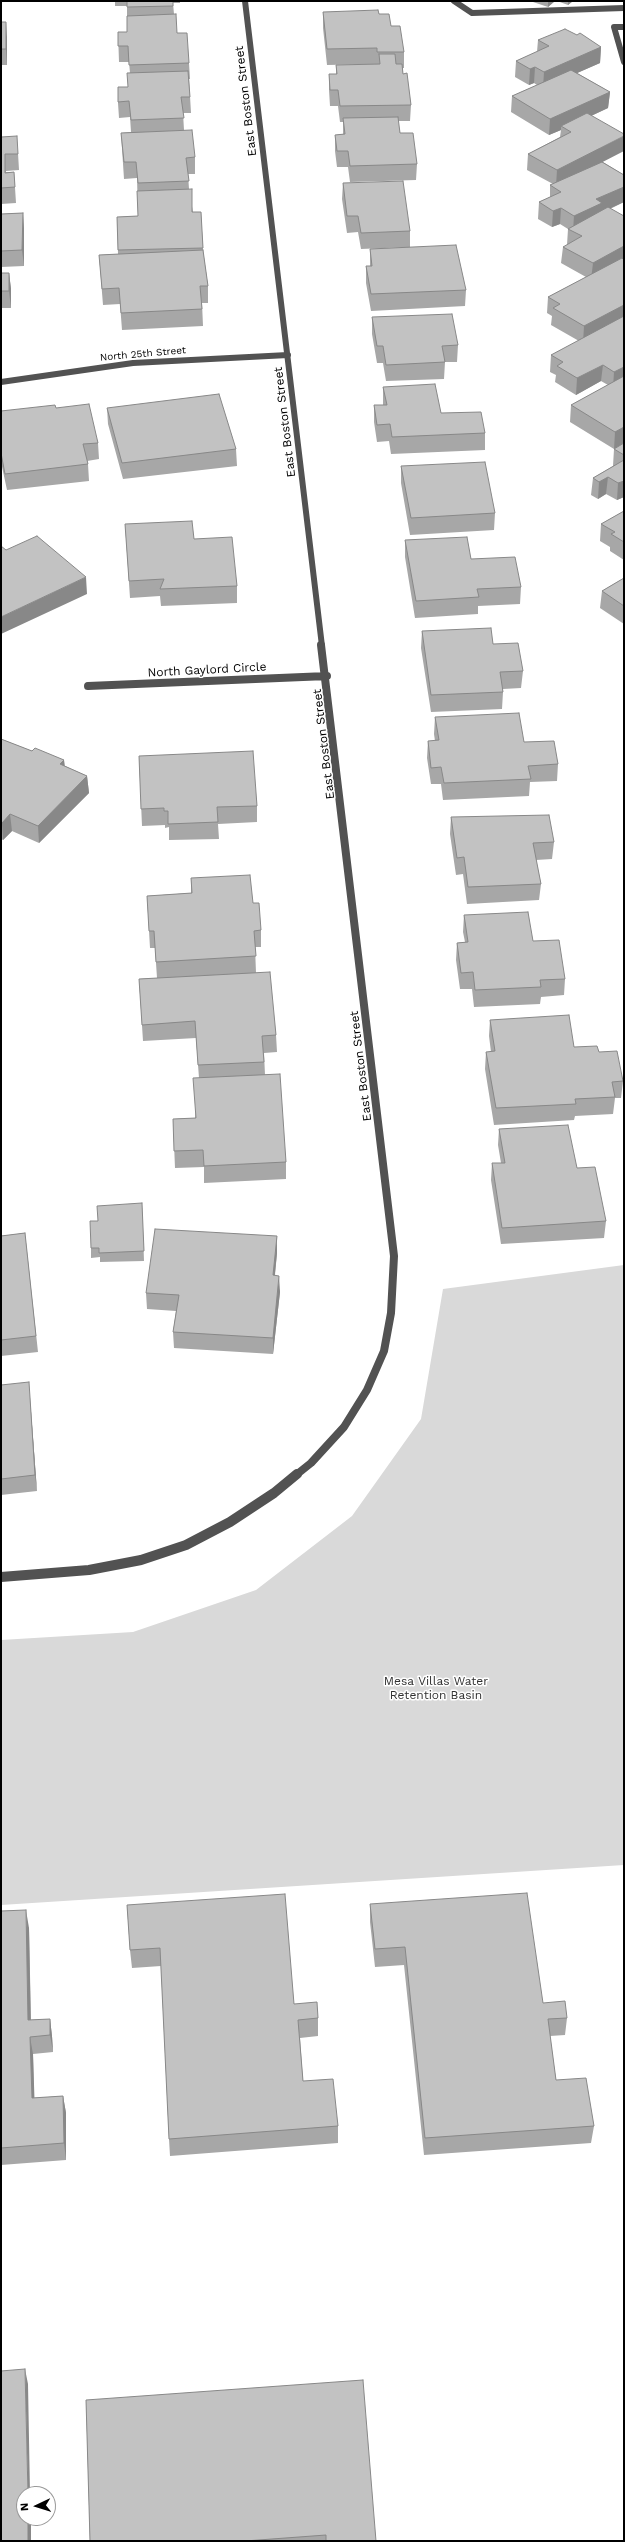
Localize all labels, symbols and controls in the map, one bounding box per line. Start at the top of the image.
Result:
street label: East Boston Street [232,45,260,157]
street label: North 25th Street [99,344,187,364]
street label: East Boston Street [271,366,299,478]
street label: North Gaylord Circle [147,660,267,680]
street label: East Boston Street [310,688,338,800]
street label: East Boston Street [347,1010,375,1122]
park label: Mesa Villas Water Retention Basin [384,1674,488,1702]
north arrow [16,2486,56,2526]
text: N [18,2502,31,2511]

